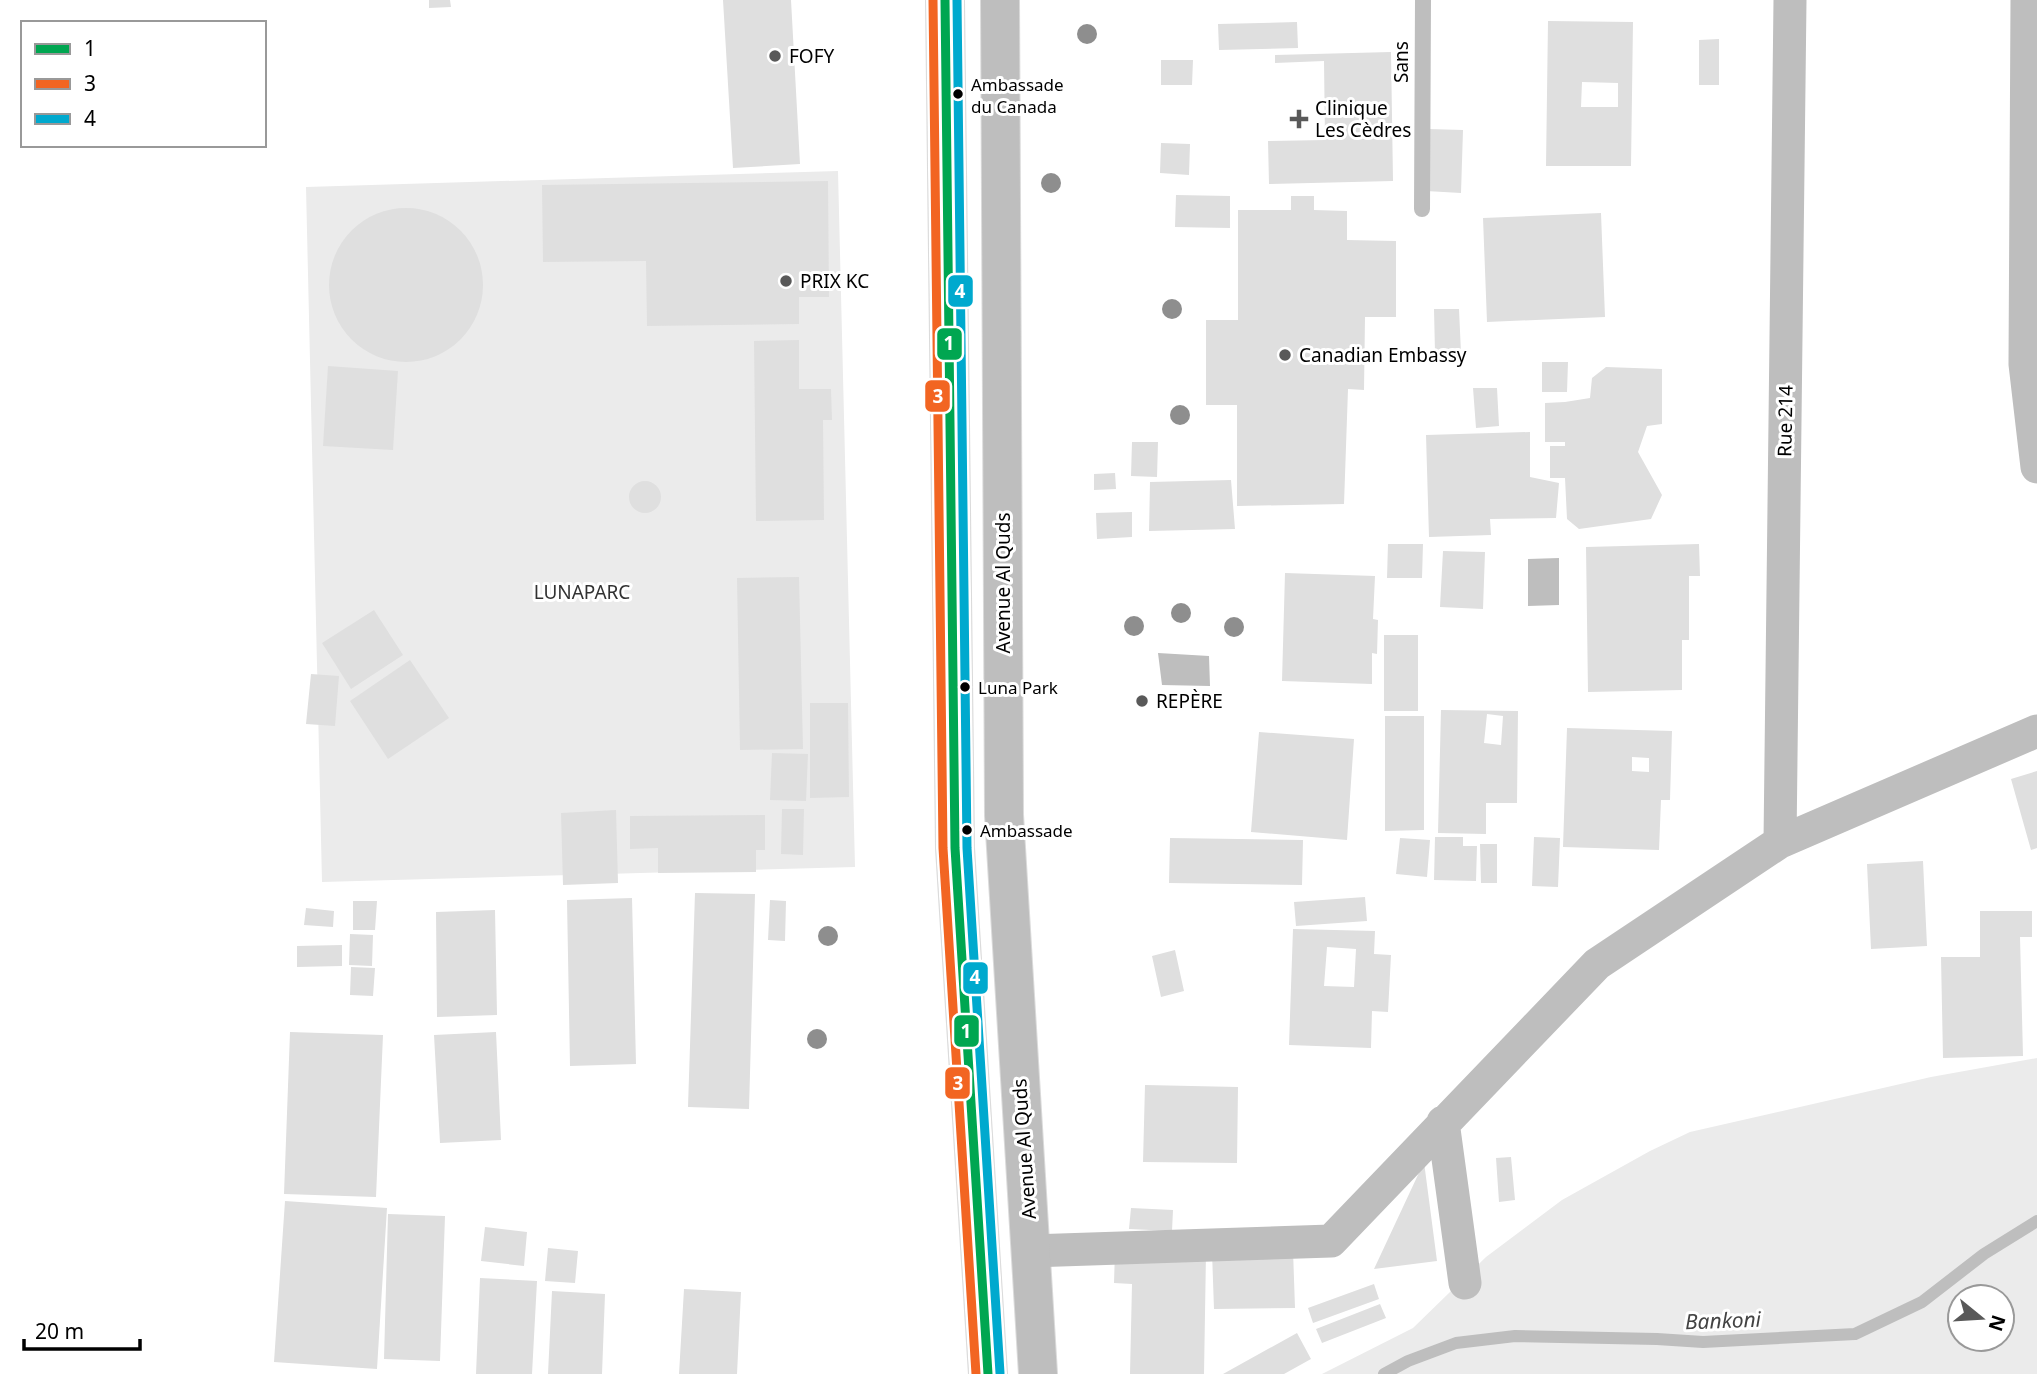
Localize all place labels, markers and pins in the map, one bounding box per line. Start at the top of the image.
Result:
place label: FOFY [789,43,835,69]
marker: FOFY [767,48,783,64]
place label: Ambassade du Canada [971,73,1064,118]
marker: Ambassade du Canada [951,87,965,101]
place label: Clinique Les Cèdres [1315,95,1411,143]
marker: Clinique Les Cèdres [1289,109,1309,129]
place label: PRIX KC [800,268,869,294]
marker: PRIX KC [778,273,794,289]
place label: Canadian Embassy [1299,342,1467,368]
marker: Canadian Embassy [1277,347,1293,363]
place label: Luna Park [978,676,1058,699]
marker: Luna Park [958,680,972,694]
place label: REPÈRE [1156,688,1223,714]
marker: REPÈRE [1134,693,1150,709]
place label: Ambassade [980,819,1073,842]
marker: Ambassade [960,823,974,837]

